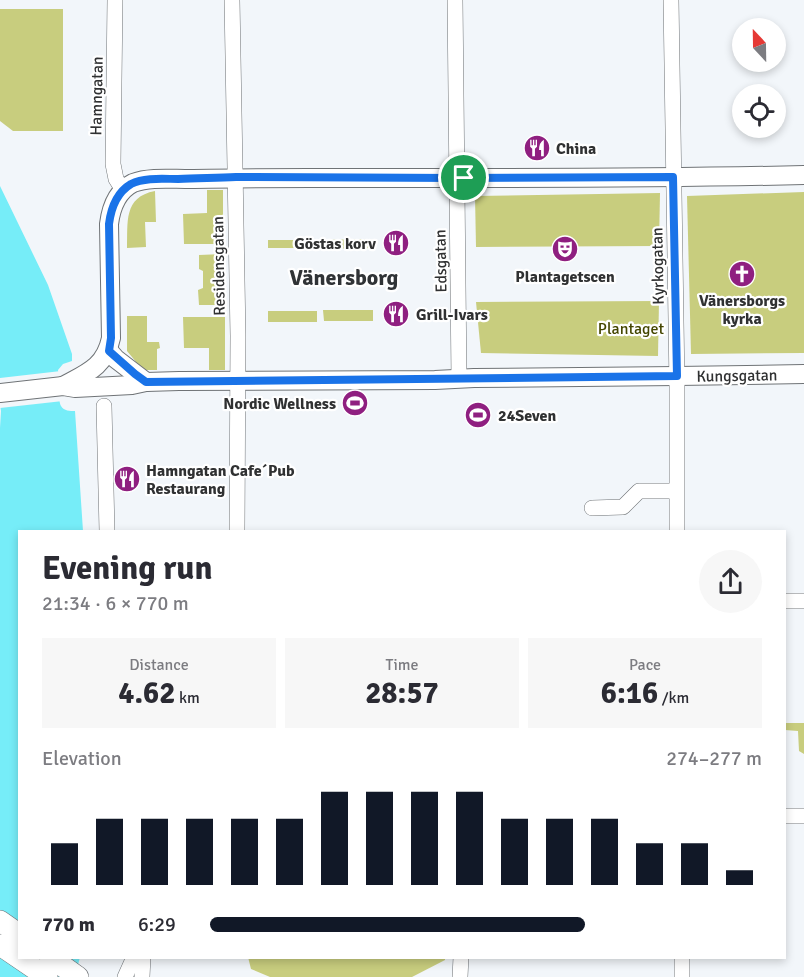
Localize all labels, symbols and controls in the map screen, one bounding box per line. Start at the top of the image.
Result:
north arrow [732,18,786,72]
map controls [732,18,786,138]
street label: Hamngatan [86,56,108,136]
button: locate [732,84,786,138]
restaurant icon: China [522,133,552,163]
place label: China [556,139,596,159]
pin [438,152,489,203]
icon: arrive [447,161,480,194]
street label: Residensgatan [208,216,230,316]
street label: Kyrkogatan [647,227,669,305]
restaurant icon: Göstas korv [381,228,411,258]
street label: Edsgatan [430,229,452,293]
place label: Göstas korv [294,234,376,254]
theatre icon: Plantagetscen [550,234,580,264]
church icon: Vänersborgs kyrka [727,259,757,289]
district label: Vänersborg [290,264,399,291]
place label: Plantagetscen [515,267,615,287]
place label: Vänersborgs kyrka [699,291,785,329]
restaurant icon: Grill-Ivars [381,299,411,329]
place label: Grill-Ivars [416,305,488,325]
park label: Plantaget [598,319,665,339]
street label: Kungsgatan [696,365,778,387]
sports icon: Nordic Wellness [340,388,370,418]
place label: Nordic Wellness [223,394,336,414]
sports icon: 24Seven [463,400,493,430]
place label: 24Seven [498,406,556,426]
place label: Hamngatan Cafe´Pub Restaurang [146,461,295,499]
restaurant icon: Hamngatan Cafe´Pub Restaurang [112,464,142,494]
text: Evening run [42,548,212,589]
button: share [699,550,762,613]
text: 21:34 · 6 × 770 m [42,591,189,616]
text: Distance [129,655,189,675]
text: Time [386,655,418,675]
text: Pace [629,655,661,675]
text: 4.62 [118,675,175,712]
text: 28:57 [365,675,439,712]
text: 6:16 [601,675,658,712]
text: km [175,688,200,708]
text: /km [658,688,689,708]
text: Elevation [42,746,122,771]
text: 274–277 m [666,746,762,771]
text: 770 m [42,912,95,937]
text: 6:29 [138,912,176,937]

